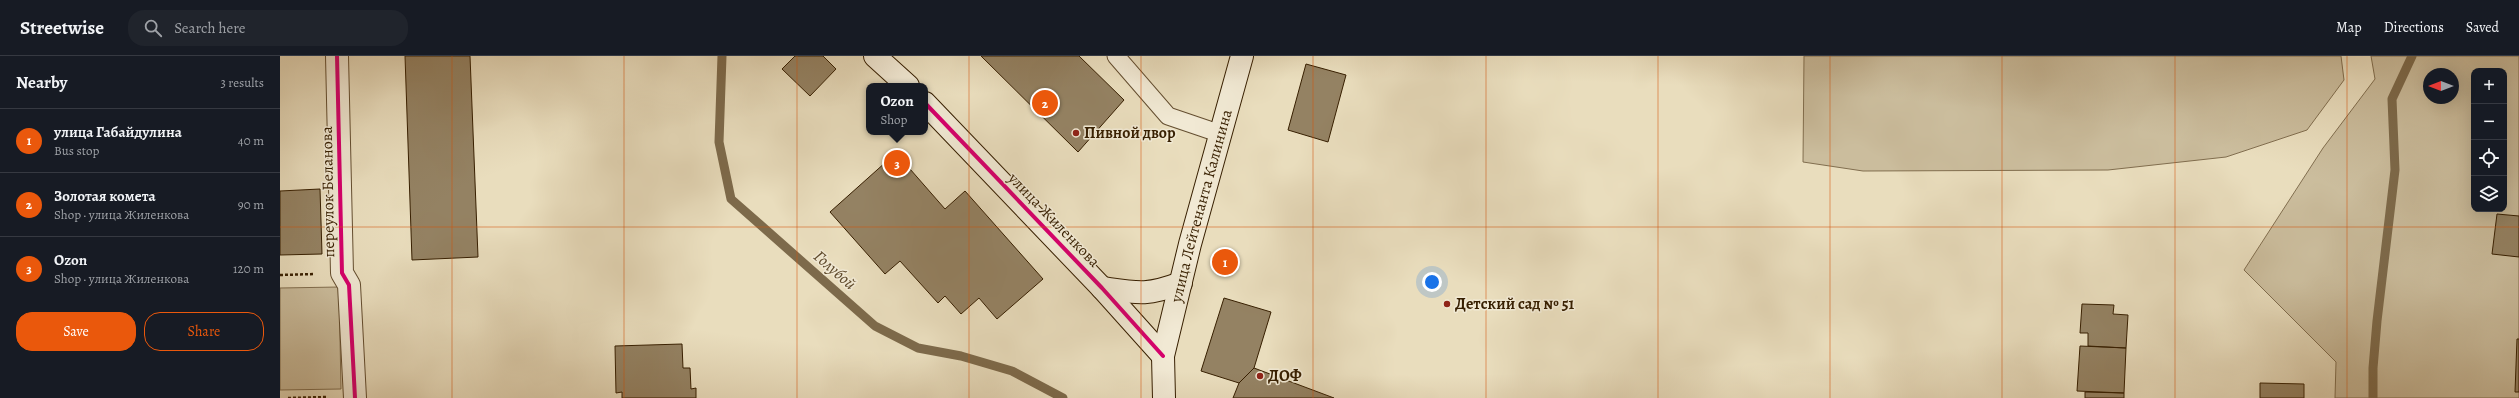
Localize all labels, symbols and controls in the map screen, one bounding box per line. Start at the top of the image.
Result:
search box [128,10,408,46]
text: Streetwise [20,15,104,41]
icon: search [142,17,164,39]
text: Search here [174,18,245,38]
text: Map [2336,18,2362,37]
text: Directions [2384,18,2444,37]
text: Saved [2466,18,2499,37]
north arrow [2423,68,2459,104]
map controls [2471,68,2507,212]
button: + [2471,68,2507,104]
text: Nearby [16,71,67,94]
text: 3 results [220,74,264,91]
popup [866,83,928,135]
pin: 2 [1032,88,1058,118]
text: Ozon [880,91,914,111]
button: − [2471,104,2507,140]
street label: улица Лейтенанта Калинина [1165,106,1238,306]
text: Shop [880,111,907,128]
text: улица Габайдулина [54,122,182,142]
place label: Пивной двор [1084,122,1176,144]
street label: переулок Беланова [316,125,340,258]
marker: Пивной двор [1071,128,1081,138]
text: 1 [27,132,31,149]
text: 40 m [238,132,264,149]
button: locate [2471,140,2507,176]
text: Bus stop [54,142,99,159]
pin: 3 [884,148,910,178]
street label: улица Жиленкова [1002,167,1105,273]
button: layers [2471,176,2507,212]
text: Золотая комета [54,186,156,206]
text: 2 [26,196,32,213]
text: 90 m [238,196,264,213]
text: Shop · улица Жиленкова [54,206,189,223]
water label: Голубой [809,245,861,295]
pin: 1 [1212,247,1238,277]
text: Ozon [54,250,87,270]
text: 3 [26,260,32,277]
text: 120 m [233,260,264,277]
text: Shop · улица Жиленкова [54,270,189,287]
your location [1422,272,1442,292]
place label: Детский сад № 51 [1455,293,1575,315]
marker: Детский сад № 51 [1442,299,1452,309]
button: Save [16,312,136,351]
button: Share [144,312,264,351]
place label: ДОФ [1268,365,1302,387]
marker: ДОФ [1255,371,1265,381]

